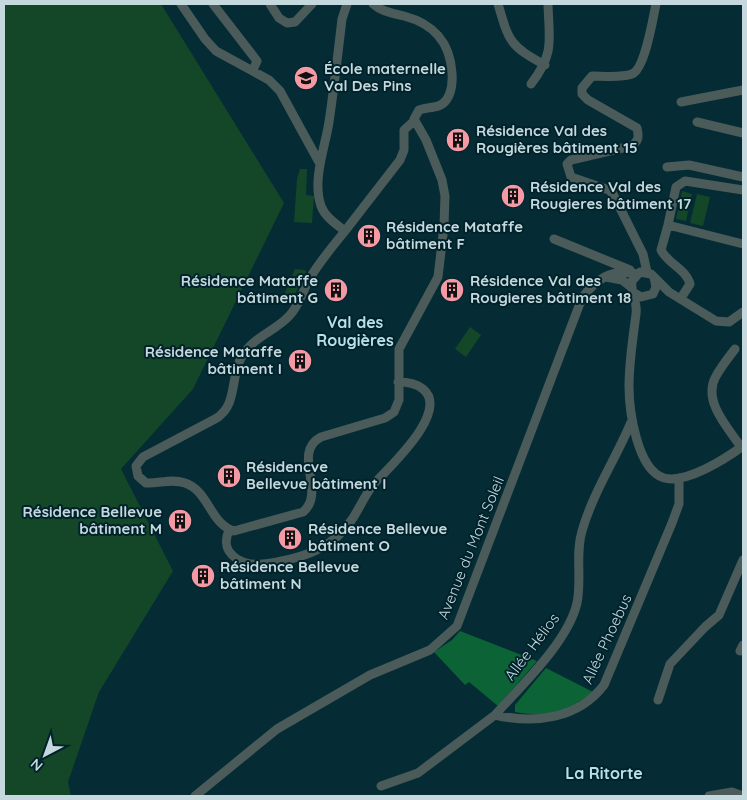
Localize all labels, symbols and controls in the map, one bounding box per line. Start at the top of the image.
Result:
place label: École maternelle Val Des Pins [324,59,446,95]
school or university icon: École maternelle Val Des Pins [293,65,319,91]
place label: Résidence Val des Rougières bâtiment 15 [476,121,638,157]
building icon: Résidence Val des Rougières bâtiment 15 [445,127,471,153]
place label: Résidence Val des Rougieres bâtiment 17 [530,177,691,213]
building icon: Résidence Val des Rougieres bâtiment 17 [500,183,526,209]
place label: Résidence Mataffe bâtiment F [386,217,523,253]
building icon: Résidence Mataffe bâtiment F [356,223,382,249]
place label: Résidence Mataffe bâtiment G [181,271,318,307]
place label: Résidence Val des Rougieres bâtiment 18 [470,271,631,307]
building icon: Résidence Mataffe bâtiment G [323,277,349,303]
building icon: Résidence Val des Rougieres bâtiment 18 [439,277,465,303]
district label: Val des Rougières [316,312,394,350]
place label: Résidence Mataffe bâtiment I [145,342,282,378]
building icon: Résidence Mataffe bâtiment I [287,348,313,374]
place label: Résidencve Bellevue bâtiment I [246,457,386,493]
building icon: Résidencve Bellevue bâtiment I [216,463,242,489]
street label: Avenue du Mont Soleil [433,474,508,622]
place label: Résidence Bellevue bâtiment M [23,502,162,538]
building icon: Résidence Bellevue bâtiment M [167,508,193,534]
place label: Résidence Bellevue bâtiment O [308,519,448,555]
building icon: Résidence Bellevue bâtiment O [277,525,303,551]
place label: Résidence Bellevue bâtiment N [220,557,360,593]
building icon: Résidence Bellevue bâtiment N [190,563,216,589]
street label: Allée Phoebus [577,591,636,687]
street label: Allée Hélios [500,609,563,684]
north arrow [20,730,70,780]
text: N [27,755,46,775]
district label: La Ritorte [565,763,643,783]

